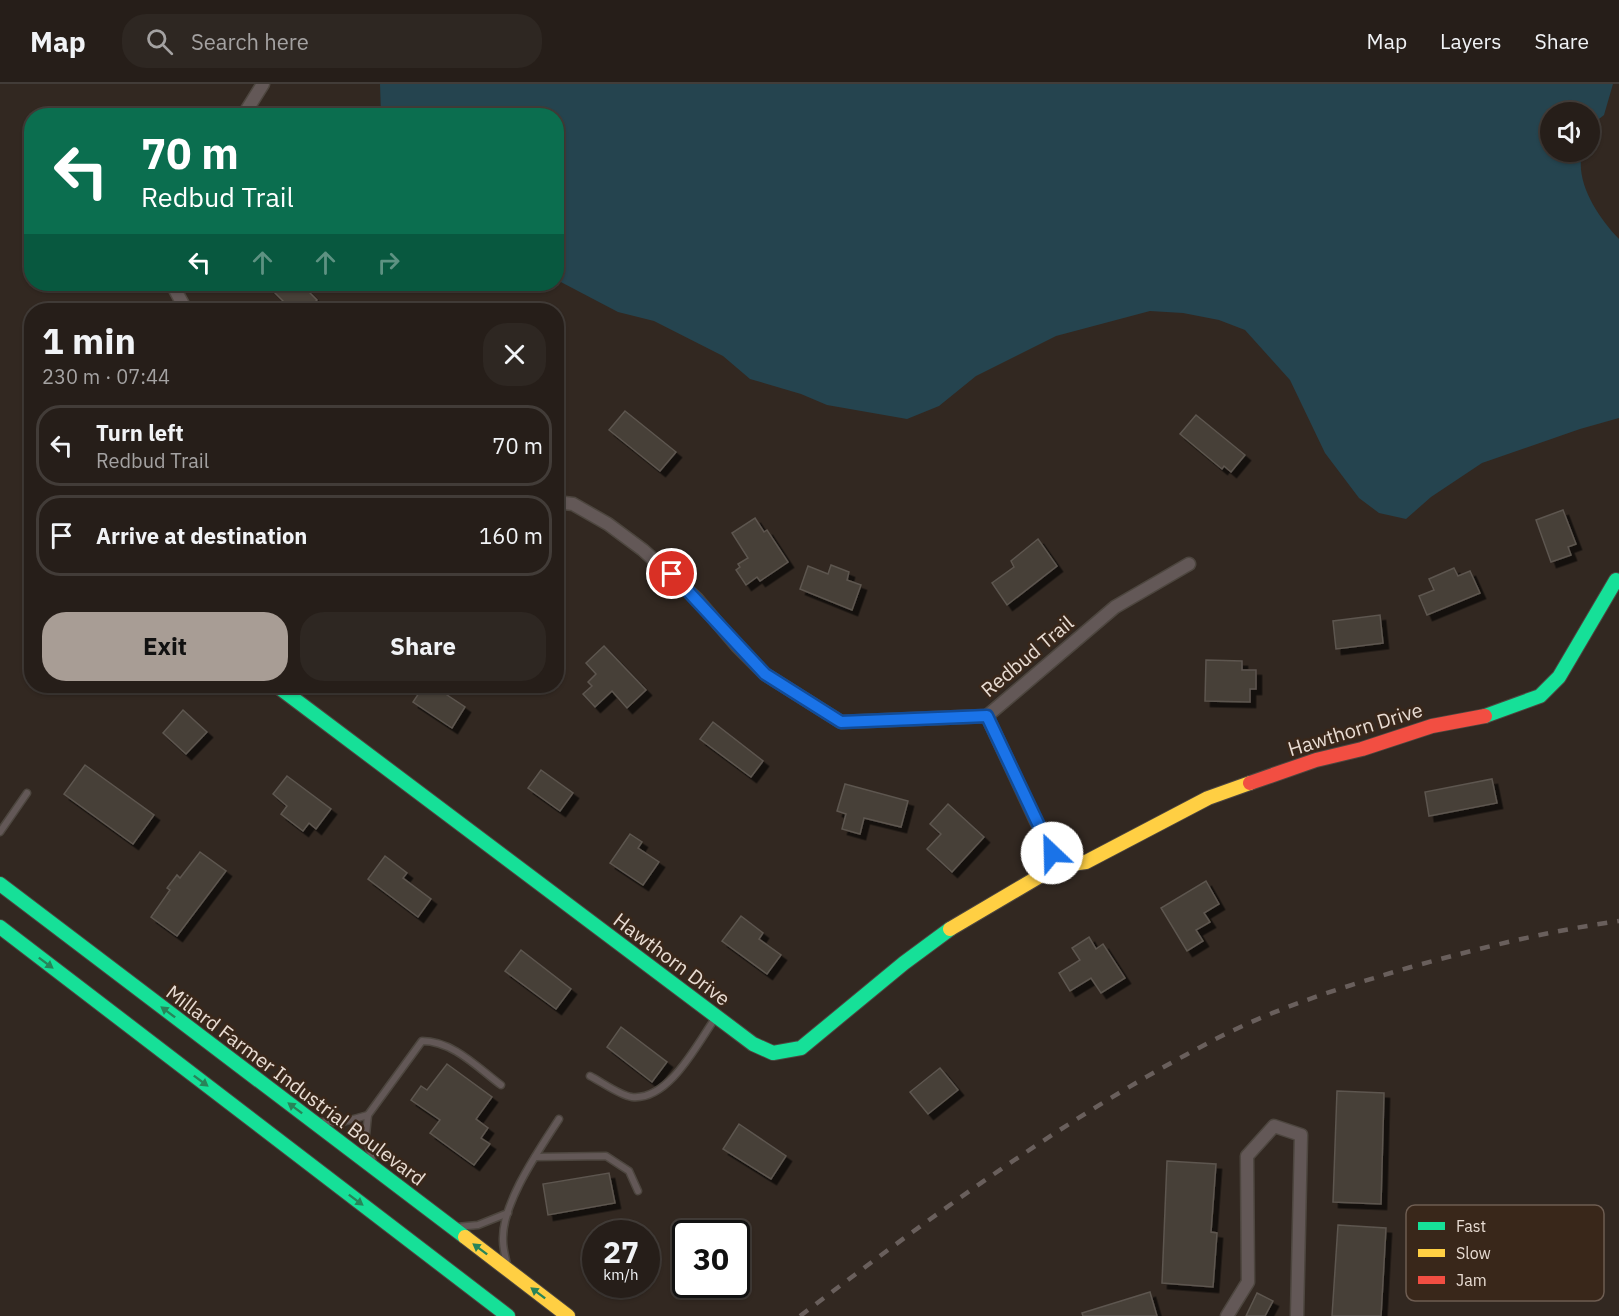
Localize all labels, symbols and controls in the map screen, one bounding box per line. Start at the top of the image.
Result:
search box [122,14,542,68]
text: Map [30,23,86,60]
icon: search [143,25,176,58]
text: Search here [191,27,309,56]
text: Map [1367,27,1407,55]
text: Layers [1440,27,1502,55]
text: Share [1535,27,1589,55]
map controls [1540,102,1600,162]
button: sound [1540,102,1600,162]
text: 70 m [141,126,239,181]
icon: left [42,132,120,210]
text: Redbud Trail [141,179,294,214]
icon: left [183,246,216,279]
icon: ahead [246,246,279,279]
icon: ahead [309,246,342,279]
icon: right [372,246,405,279]
text: 1 min [42,317,136,364]
button: close [483,323,546,386]
text: 230 m · 07:44 [42,363,170,390]
text: Turn left [96,418,184,447]
icon: left [45,429,78,462]
text: 70 m [492,431,543,460]
text: Redbud Trail [96,447,209,474]
icon: arrive [45,519,78,552]
text: Arrive at destination [96,521,307,550]
text: 160 m [479,521,543,550]
pin [646,548,697,599]
icon: arrive [655,557,688,590]
street label: Redbud Trail [975,609,1079,703]
button: Exit [42,612,288,681]
button: Share [300,612,546,681]
street label: Hawthorn Drive [1284,696,1426,762]
position arrow [1020,821,1084,885]
street label: Hawthorn Drive [608,906,736,1012]
one-way arrow [38,957,54,969]
street label: Millard Farmer Industrial Boulevard [161,978,431,1192]
one-way arrow [160,1006,176,1018]
one-way arrow [194,1075,209,1087]
one-way arrow [287,1103,302,1115]
one-way arrow [349,1193,364,1205]
legend [1406,1205,1604,1301]
text: Fast [1456,1216,1486,1236]
speed limit sign: 30 [672,1220,750,1298]
text: 27 [603,1232,639,1271]
one-way arrow [472,1243,488,1256]
text: Slow [1456,1243,1491,1263]
text: km/h [603,1265,639,1284]
text: Jam [1456,1270,1487,1290]
one-way arrow [530,1287,546,1300]

